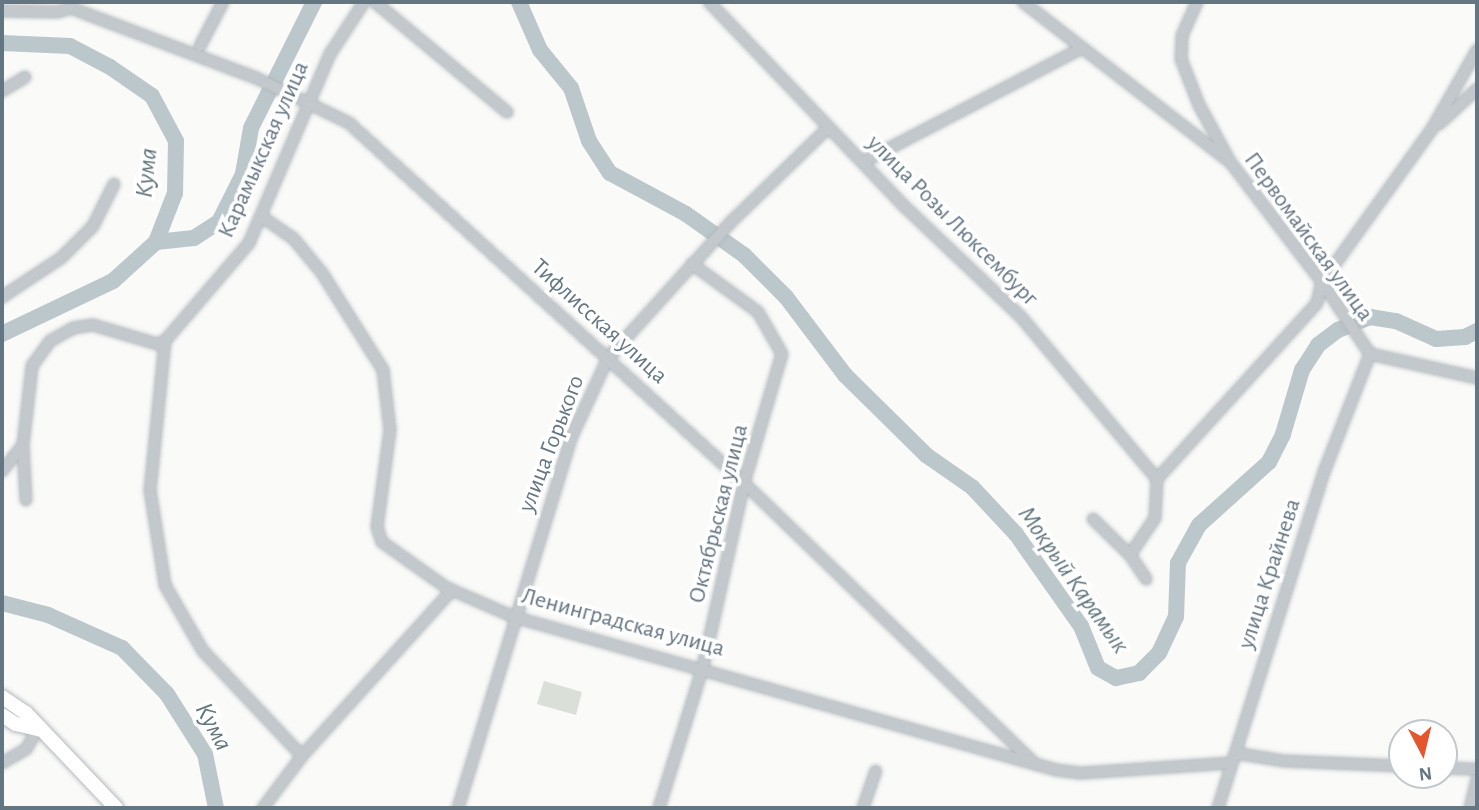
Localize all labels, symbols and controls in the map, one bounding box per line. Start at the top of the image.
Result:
street label: Карамыкская улица [212,57,316,243]
street label: улица Розы Люксембург [860,129,1044,313]
water label: Кума [129,147,165,199]
street label: Первомайская улица [1237,147,1379,327]
street label: Тифлисская улица [525,253,673,391]
street label: улица Горького [513,372,591,516]
street label: Октябрьская улица [683,421,755,607]
street label: улица Крайнева [1232,495,1308,653]
water label: Мокрый Карамык [1011,500,1135,660]
street label: Ленинградская улица [518,582,728,664]
water label: Кума [188,698,238,756]
north arrow [1388,719,1458,789]
text: N [1418,763,1433,784]

